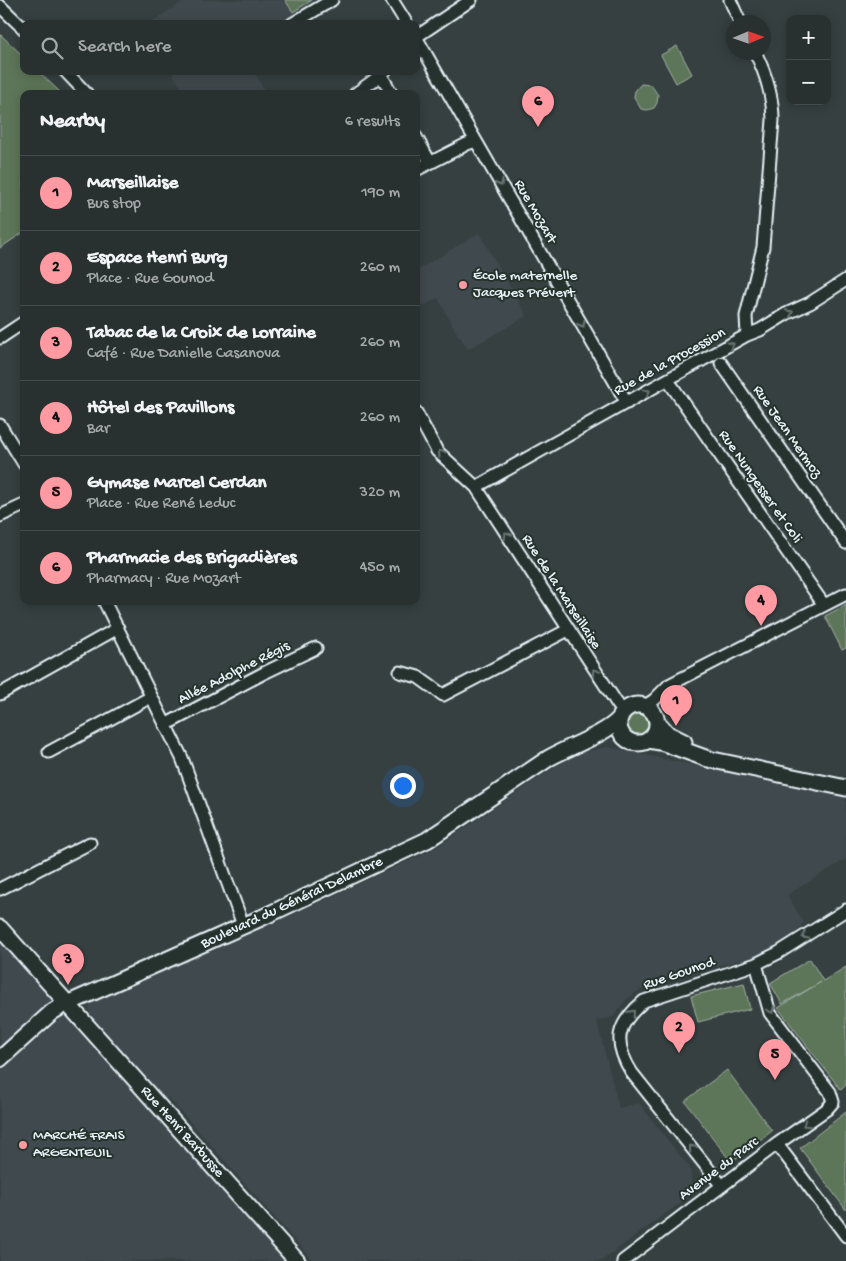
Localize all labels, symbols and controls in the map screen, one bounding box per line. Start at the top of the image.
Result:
north arrow [726,15,771,60]
map controls [786,15,831,105]
button: + [786,15,831,60]
search box [20,20,420,75]
icon: search [38,34,66,62]
text: Search here [78,36,172,59]
button: − [786,60,831,105]
pin: 6 [522,86,554,127]
text: Nearby [40,110,105,135]
text: 6 results [345,113,400,132]
text: Marseillaise [87,172,178,195]
street label: Rue Mozart [510,177,561,249]
one-way arrow [494,178,504,187]
text: 1 [53,184,59,203]
text: 190 m [361,184,400,203]
text: Bus stop [87,195,141,214]
text: Espace Henri Burg [87,247,228,270]
text: 2 [52,259,60,278]
text: 260 m [360,259,400,278]
place label: École maternelle Jacques Prévert [473,267,577,302]
text: Place · Rue Gounod [87,270,214,289]
marker: École maternelle Jacques Prévert [457,279,469,291]
one-way arrow [785,309,794,319]
one-way arrow [575,318,585,327]
text: Tabac de la Croix de Lorraine [87,322,316,345]
street label: Rue de la Procession [611,324,729,400]
text: 3 [52,334,60,353]
text: 260 m [360,334,400,353]
one-way arrow [725,341,734,351]
text: Café · Rue Danielle Casanova [87,345,280,364]
street label: Rue Jean Mermoz [748,382,826,482]
one-way arrow [642,388,651,398]
text: Hôtel des Pavillons [87,397,234,420]
text: 4 [52,409,60,428]
text: 260 m [360,409,400,428]
text: Bar [87,420,110,439]
street label: Rue Nungesser et Coli [714,427,806,547]
one-way arrow [437,450,446,459]
text: Gymase Marcel Cerdan [87,472,267,495]
text: 5 [52,484,60,503]
text: 320 m [360,484,400,503]
text: Place · Rue René Leduc [87,495,235,514]
street label: Rue de la Marseillaise [517,531,605,653]
one-way arrow [503,532,513,541]
text: Pharmacie des Brigadières [87,547,297,570]
text: 6 [52,559,60,578]
text: 450 m [360,559,400,578]
text: Pharmacy · Rue Mozart [87,570,241,589]
pin: 4 [745,585,777,626]
street label: Allée Adolphe Régis [175,637,293,709]
one-way arrow [592,668,602,677]
pin: 1 [660,685,692,726]
your location [390,773,416,799]
street label: Boulevard du Général Delambre [197,853,386,954]
one-way arrow [801,930,810,939]
pin: 3 [52,944,84,985]
street label: Rue Gounod [641,953,718,995]
one-way arrow [764,1005,775,1014]
one-way arrow [626,1010,635,1019]
pin: 2 [663,1012,695,1053]
pin: 5 [759,1039,791,1080]
street label: Rue Henri Barbusse [136,1083,228,1182]
one-way arrow [802,1118,812,1127]
place label: MARCHÉ FRAIS ARGENTEUIL [33,1127,125,1162]
street label: Avenue du Parc [676,1133,763,1205]
marker: MARCHÉ FRAIS ARGENTEUIL [17,1139,29,1151]
one-way arrow [689,1145,697,1154]

